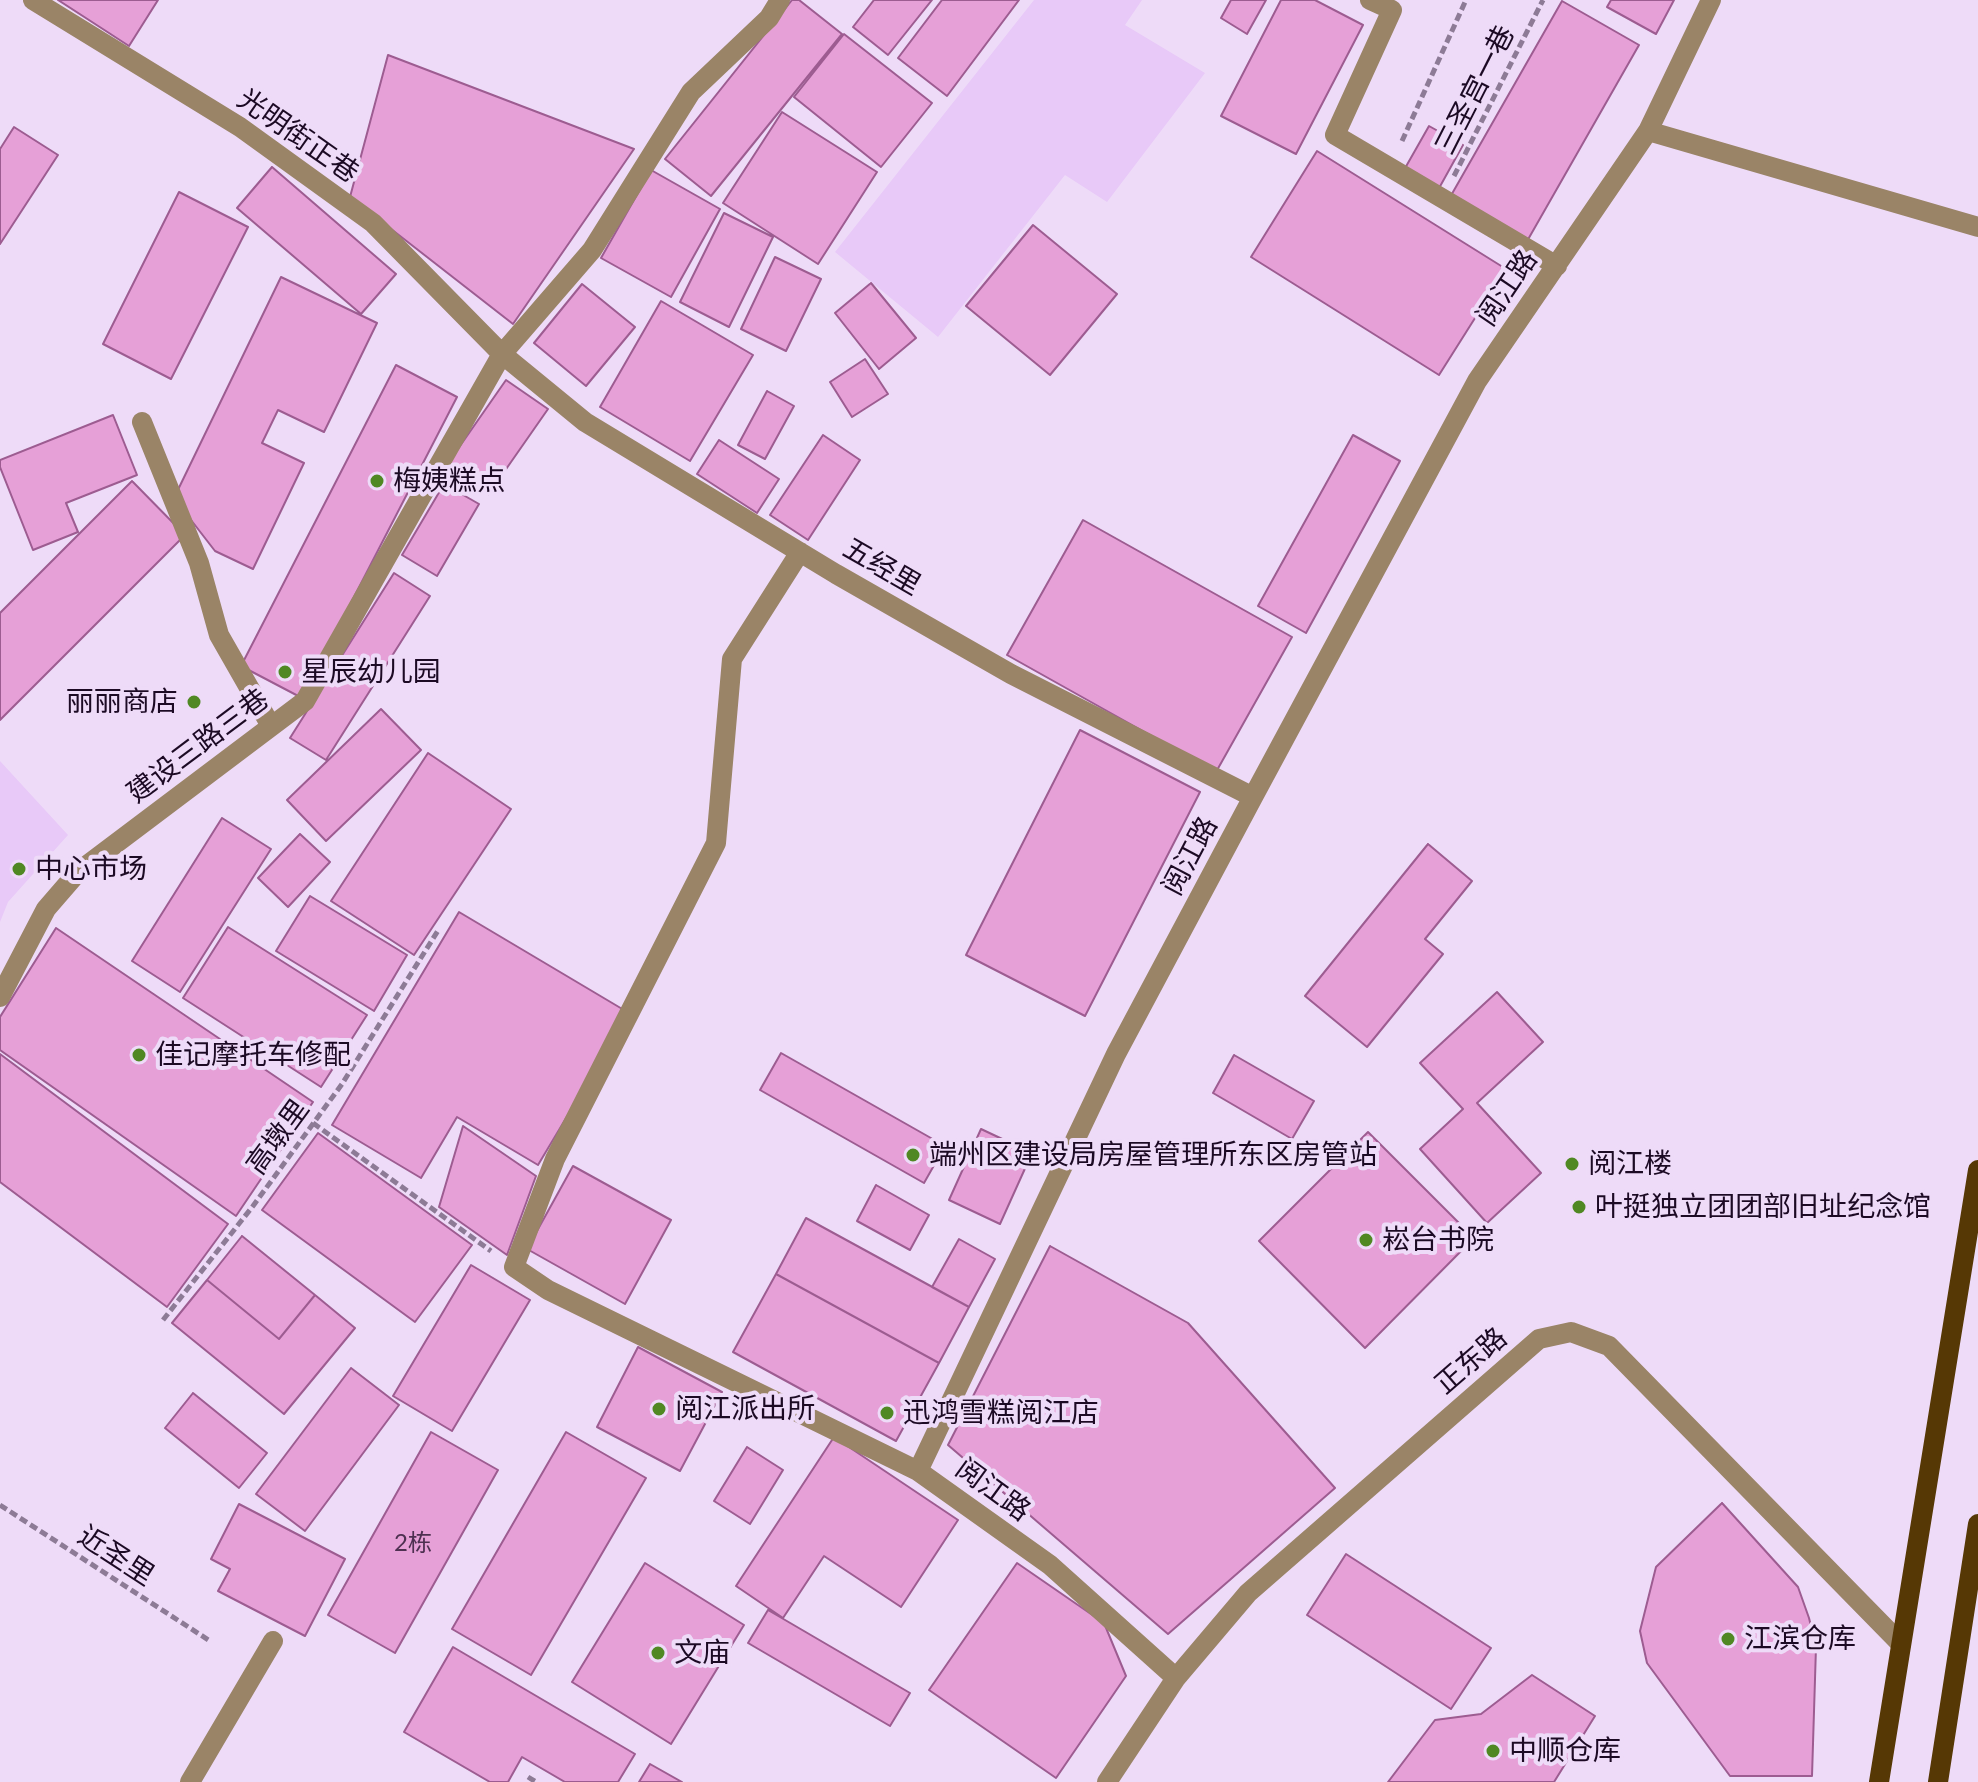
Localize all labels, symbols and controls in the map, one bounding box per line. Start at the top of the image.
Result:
street label: 三圣宫一巷 [1428,20,1522,160]
street label: 光明街正巷 [231,82,365,190]
street label: 阅江路 [1470,244,1544,332]
place label: 梅姨糕点 [393,464,505,498]
marker: 梅姨糕点 [368,472,386,490]
street label: 五经里 [837,531,927,603]
place label: 星辰幼儿园 [301,655,441,689]
marker: 星辰幼儿园 [276,663,294,681]
street label: 建设三路三巷 [121,682,275,810]
place label: 丽丽商店 [66,685,178,719]
marker: 丽丽商店 [185,693,203,711]
street label: 阅江路 [1155,811,1225,901]
place label: 中心市场 [35,852,147,886]
marker: 中心市场 [10,860,28,878]
place label: 佳记摩托车修配 [155,1038,351,1072]
marker: 佳记摩托车修配 [130,1046,148,1064]
street label: 高墩里 [240,1093,316,1181]
place label: 端州区建设局房屋管理所东区房管站 [929,1138,1377,1172]
marker: 端州区建设局房屋管理所东区房管站 [904,1146,922,1164]
place label: 阅江楼 [1588,1147,1672,1181]
marker: 阅江楼 [1563,1155,1581,1173]
place label: 叶挺独立团团部旧址纪念馆 [1595,1190,1931,1224]
marker: 叶挺独立团团部旧址纪念馆 [1570,1198,1588,1216]
place label: 崧台书院 [1382,1223,1494,1257]
marker: 崧台书院 [1357,1231,1375,1249]
street label: 正东路 [1428,1321,1514,1401]
place label: 阅江派出所 [675,1392,815,1426]
place label: 迅鸿雪糕阅江店 [903,1396,1099,1430]
marker: 阅江派出所 [650,1400,668,1418]
marker: 迅鸿雪糕阅江店 [878,1404,896,1422]
street label: 阅江路 [949,1452,1037,1528]
street label: 近圣里 [72,1519,160,1593]
house number: 2栋 [394,1529,432,1557]
place label: 江滨仓库 [1744,1622,1856,1656]
marker: 江滨仓库 [1719,1630,1737,1648]
place label: 文庙 [674,1636,730,1670]
marker: 文庙 [649,1644,667,1662]
place label: 中顺仓库 [1509,1734,1621,1768]
marker: 中顺仓库 [1484,1742,1502,1760]

